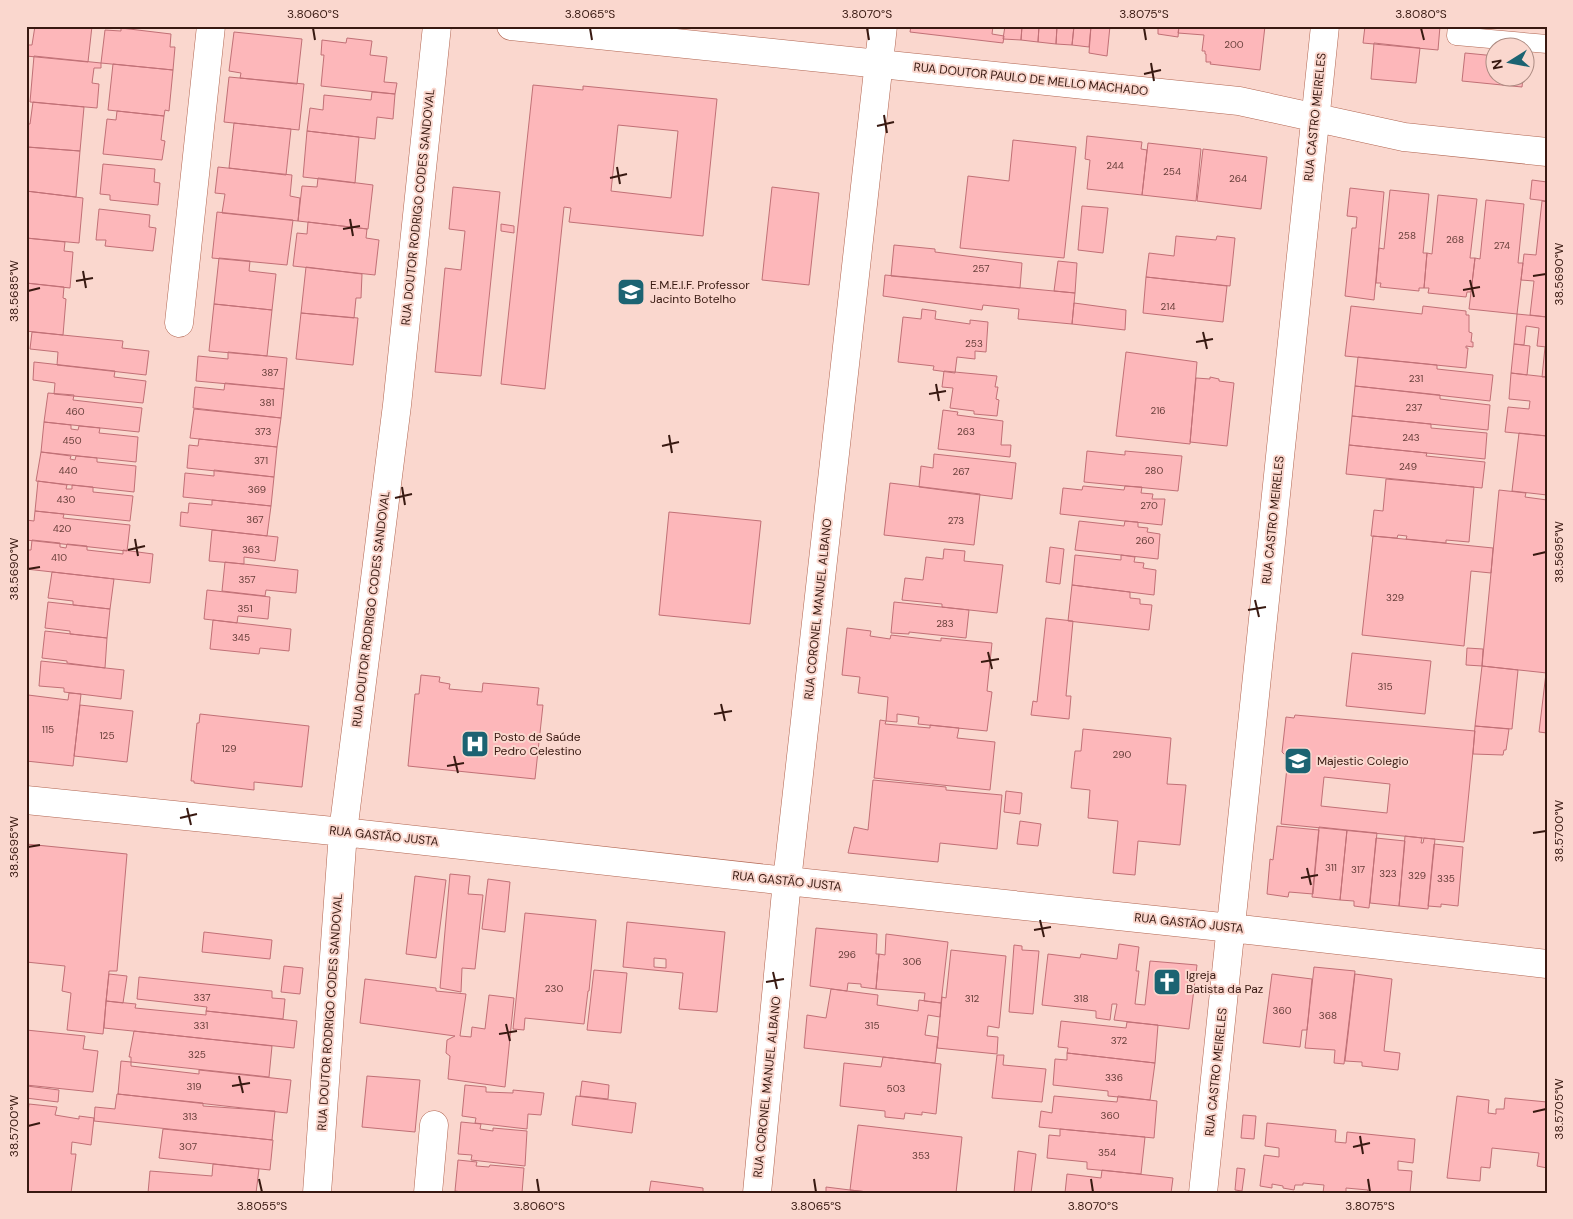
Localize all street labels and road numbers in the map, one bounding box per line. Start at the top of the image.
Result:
street label: RUA CASTRO MEIRELES [1300,52,1330,182]
street label: RUA DOUTOR PAULO DE MELLO MACHADO [913,59,1149,99]
street label: RUA DOUTOR RODRIGO CODES SANDOVAL [398,88,438,326]
street label: RUA CASTRO MEIRELES [1258,455,1288,585]
street label: RUA DOUTOR RODRIGO CODES SANDOVAL [349,490,393,728]
street label: RUA CORONEL MANUEL ALBANO [801,518,835,700]
street label: RUA GASTÃO JUSTA [329,822,439,850]
street label: RUA GASTÃO JUSTA [732,867,842,895]
street label: RUA DOUTOR RODRIGO CODES SANDOVAL [314,893,346,1131]
street label: RUA GASTÃO JUSTA [1134,909,1244,937]
street label: RUA CORONEL MANUEL ALBANO [750,996,784,1178]
street label: RUA CASTRO MEIRELES [1201,1007,1231,1137]

